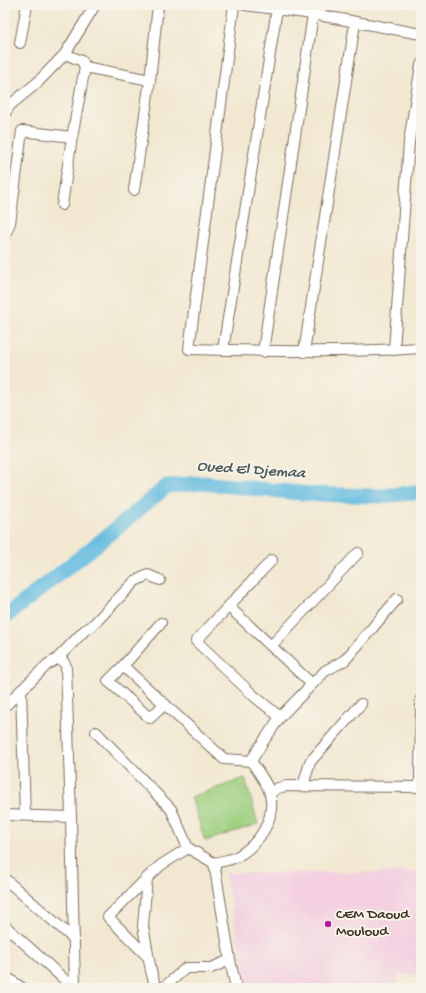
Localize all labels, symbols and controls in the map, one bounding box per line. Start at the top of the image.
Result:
water label: Oued El Djemaa [196,458,307,484]
place label: CEM Daoud Mouloud [336,906,410,941]
marker: CEM Daoud Mouloud [323,919,333,929]

